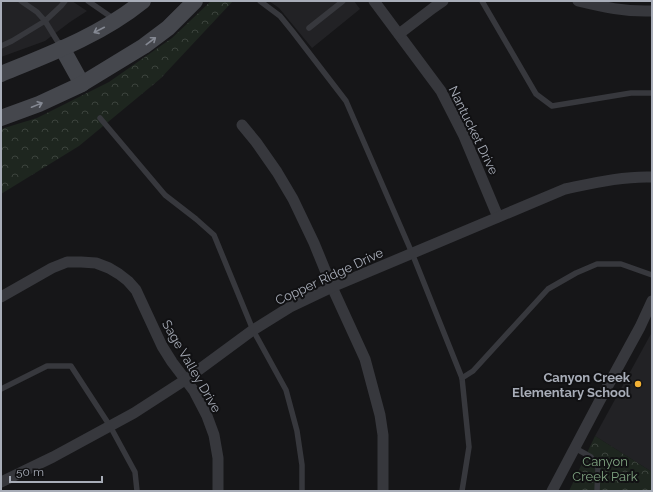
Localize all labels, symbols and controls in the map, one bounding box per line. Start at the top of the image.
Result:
one-way arrow [93,27,105,34]
one-way arrow [145,37,156,46]
street label: Nantucket Drive [446,84,502,177]
one-way arrow [31,100,43,108]
street label: Copper Ridge Drive [273,245,386,308]
street label: Sage Valley Drive [159,317,224,415]
place label: Canyon Creek Elementary School [512,370,631,400]
marker: Canyon Creek Elementary School [633,379,643,389]
park label: Canyon Creek Park [572,454,638,484]
scale bar [10,458,102,484]
text: 50 m [16,465,44,479]

